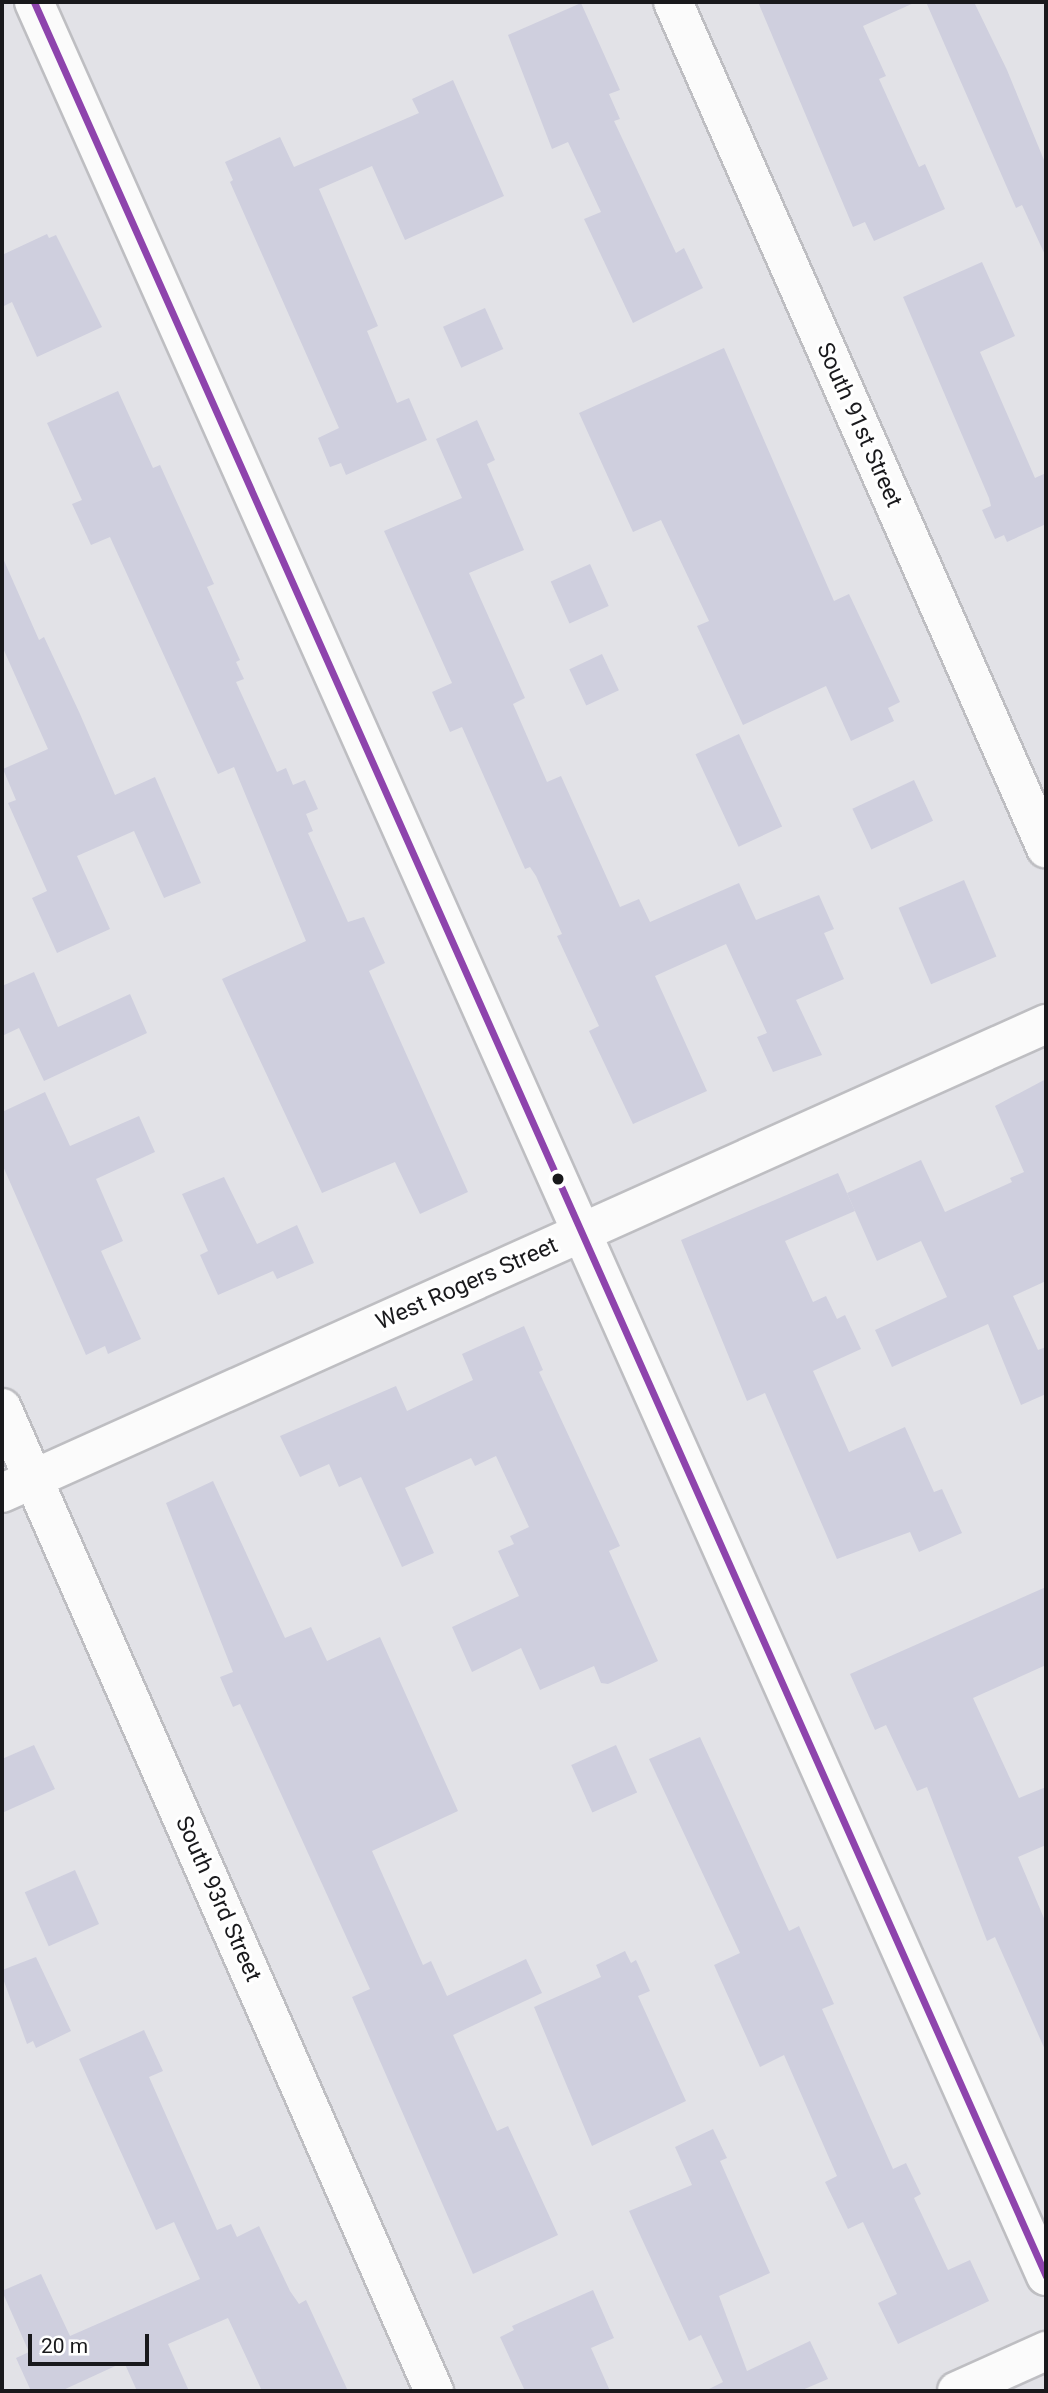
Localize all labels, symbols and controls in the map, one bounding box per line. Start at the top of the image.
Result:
street label: South 91st Street [810,339,908,511]
unlabelled marker [551,1172,565,1186]
street label: West Rogers Street [372,1232,562,1336]
street label: South 93rd Street [169,1812,267,1986]
scale bar [32,2320,152,2364]
text: 20 m [41,2334,88,2358]

